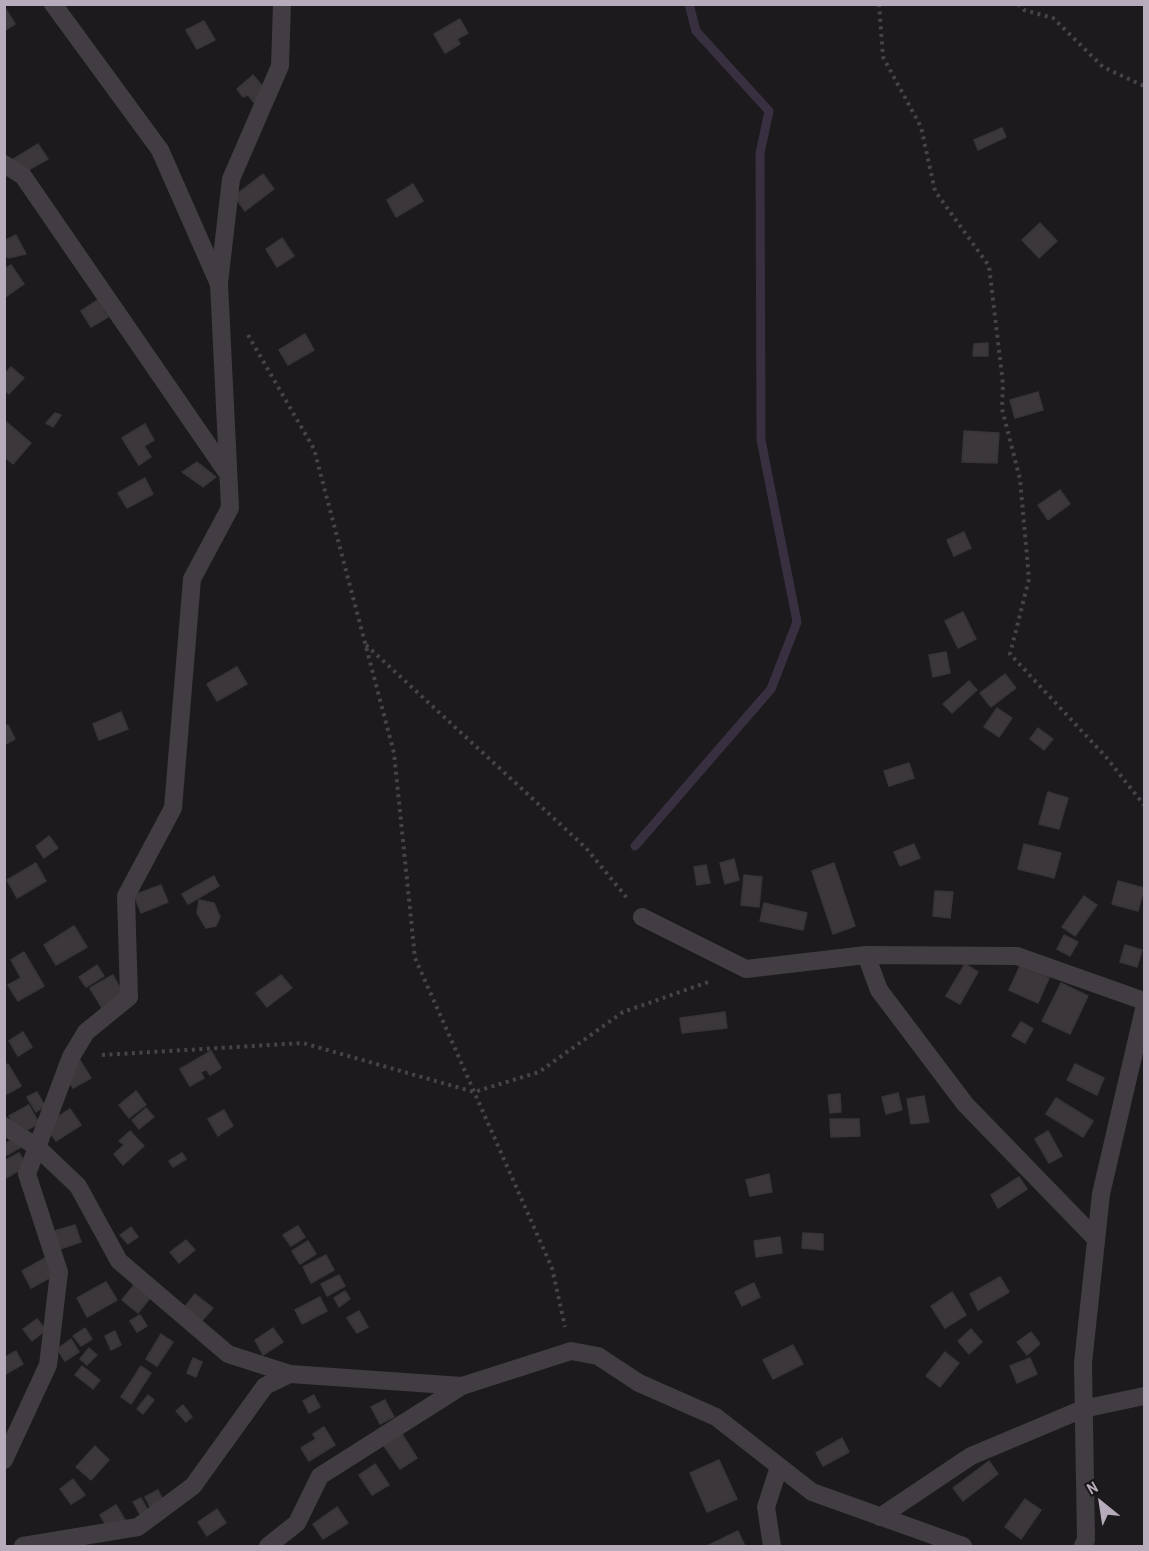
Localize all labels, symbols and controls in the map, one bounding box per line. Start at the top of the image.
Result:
north arrow [1071,1473,1131,1533]
text: N [1082,1476,1102,1499]

